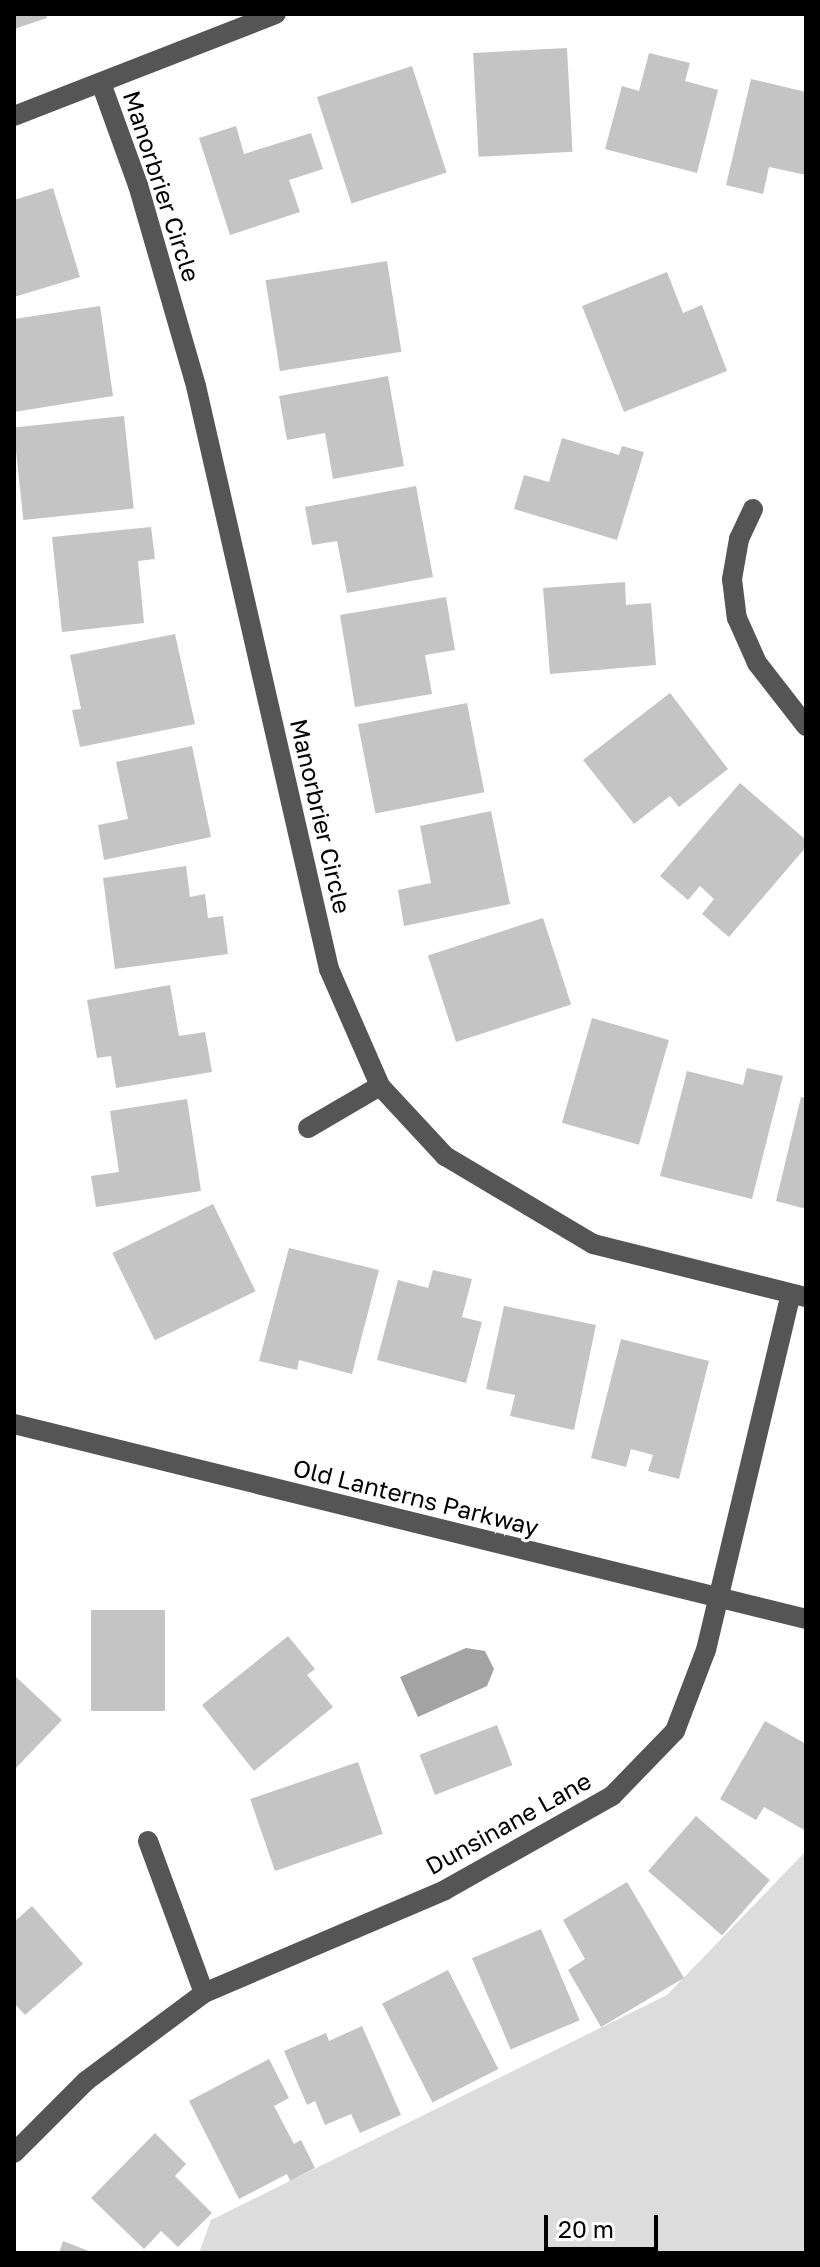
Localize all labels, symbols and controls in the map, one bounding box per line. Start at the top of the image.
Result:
street label: Manorbrier Circle [118,87,206,285]
street label: Manorbrier Circle [285,716,357,916]
street label: Old Lanterns Parkway [290,1453,542,1541]
street label: Dunsinane Lane [420,1766,596,1880]
scale bar [548,2199,662,2249]
text: 20 m [558,2214,614,2243]

